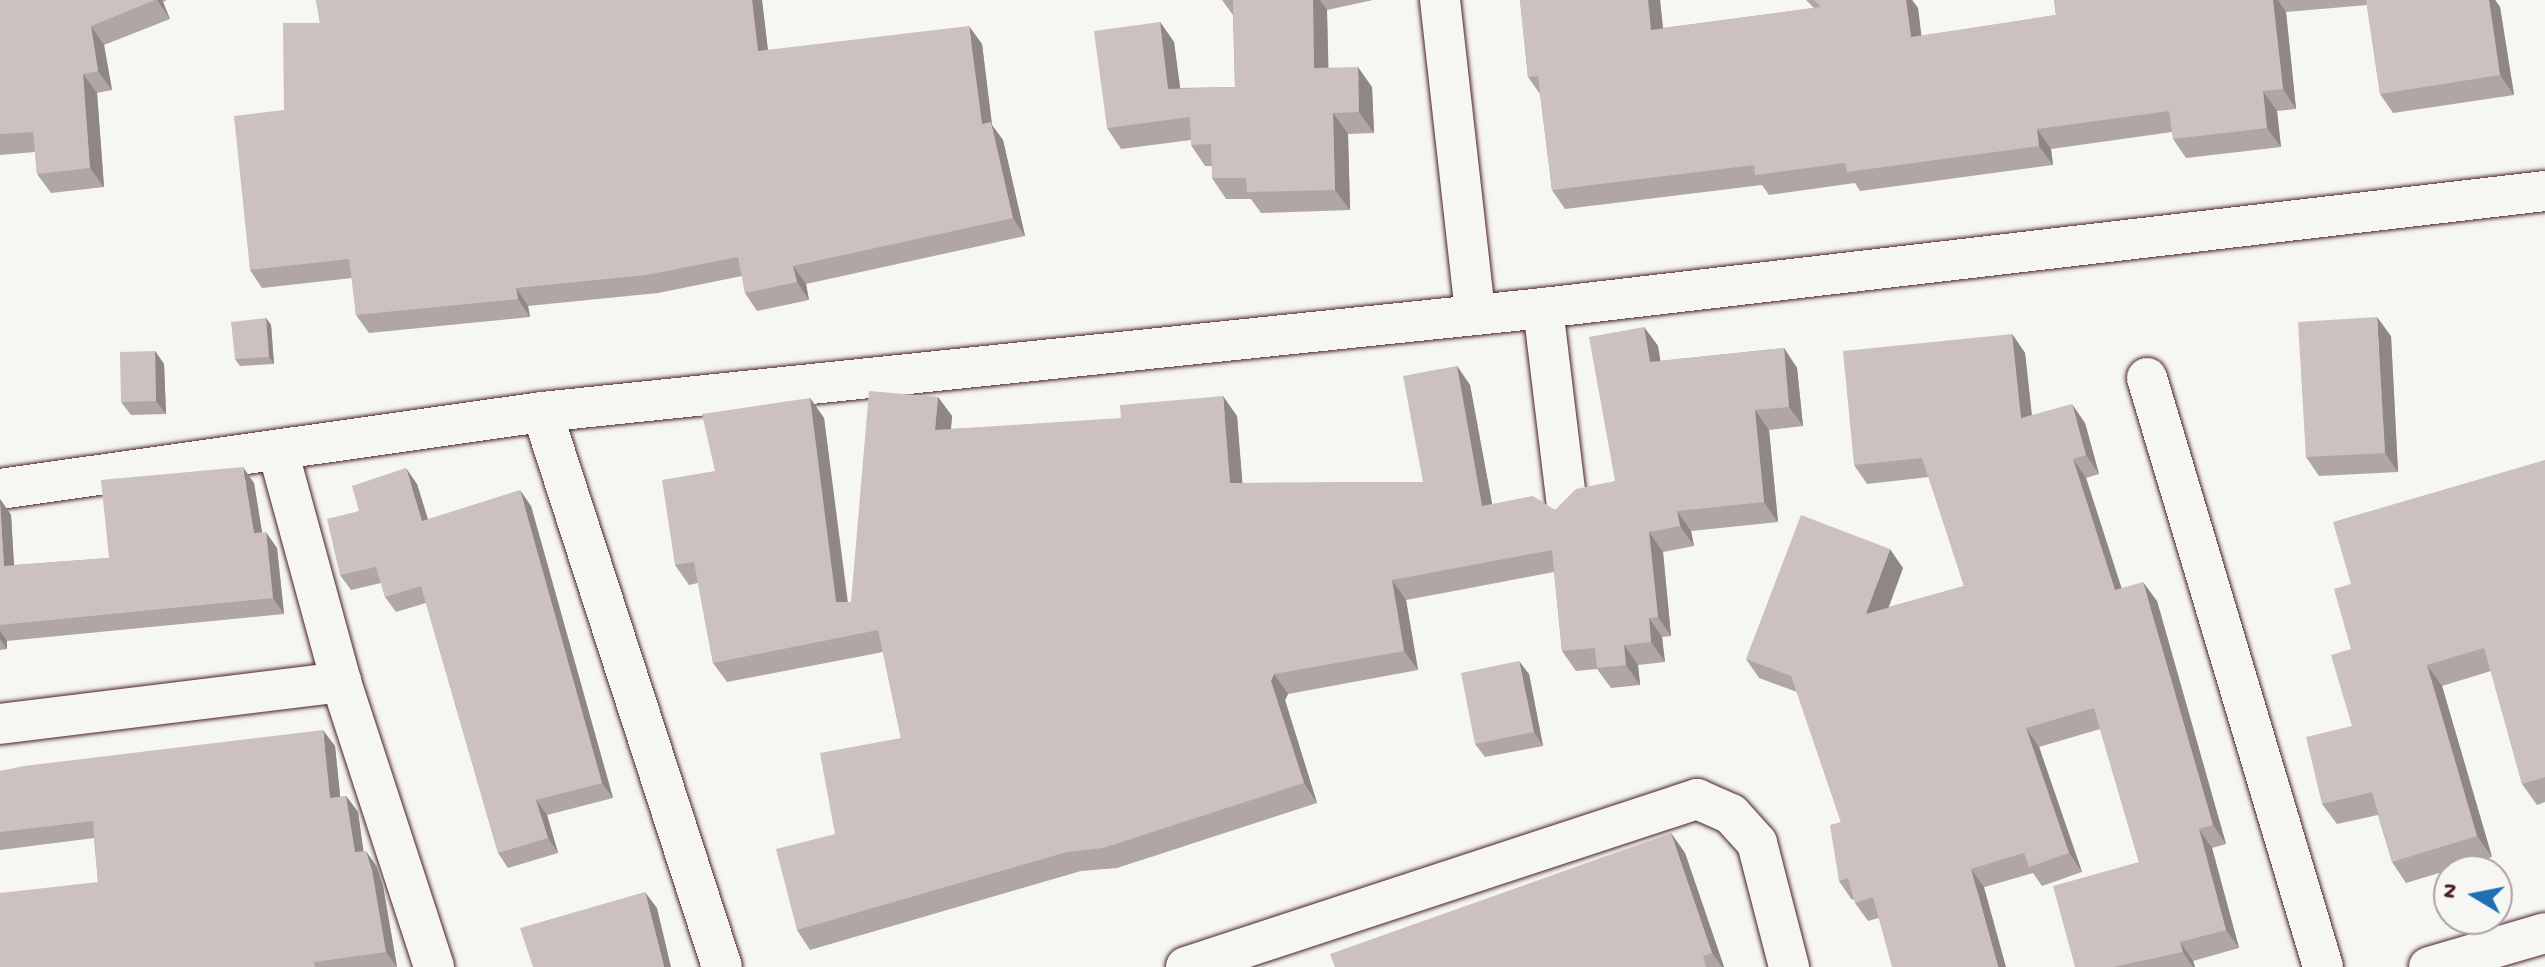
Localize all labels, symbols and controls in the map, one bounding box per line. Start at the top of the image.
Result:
north arrow [2433,855,2513,935]
text: N [2437,882,2465,901]

